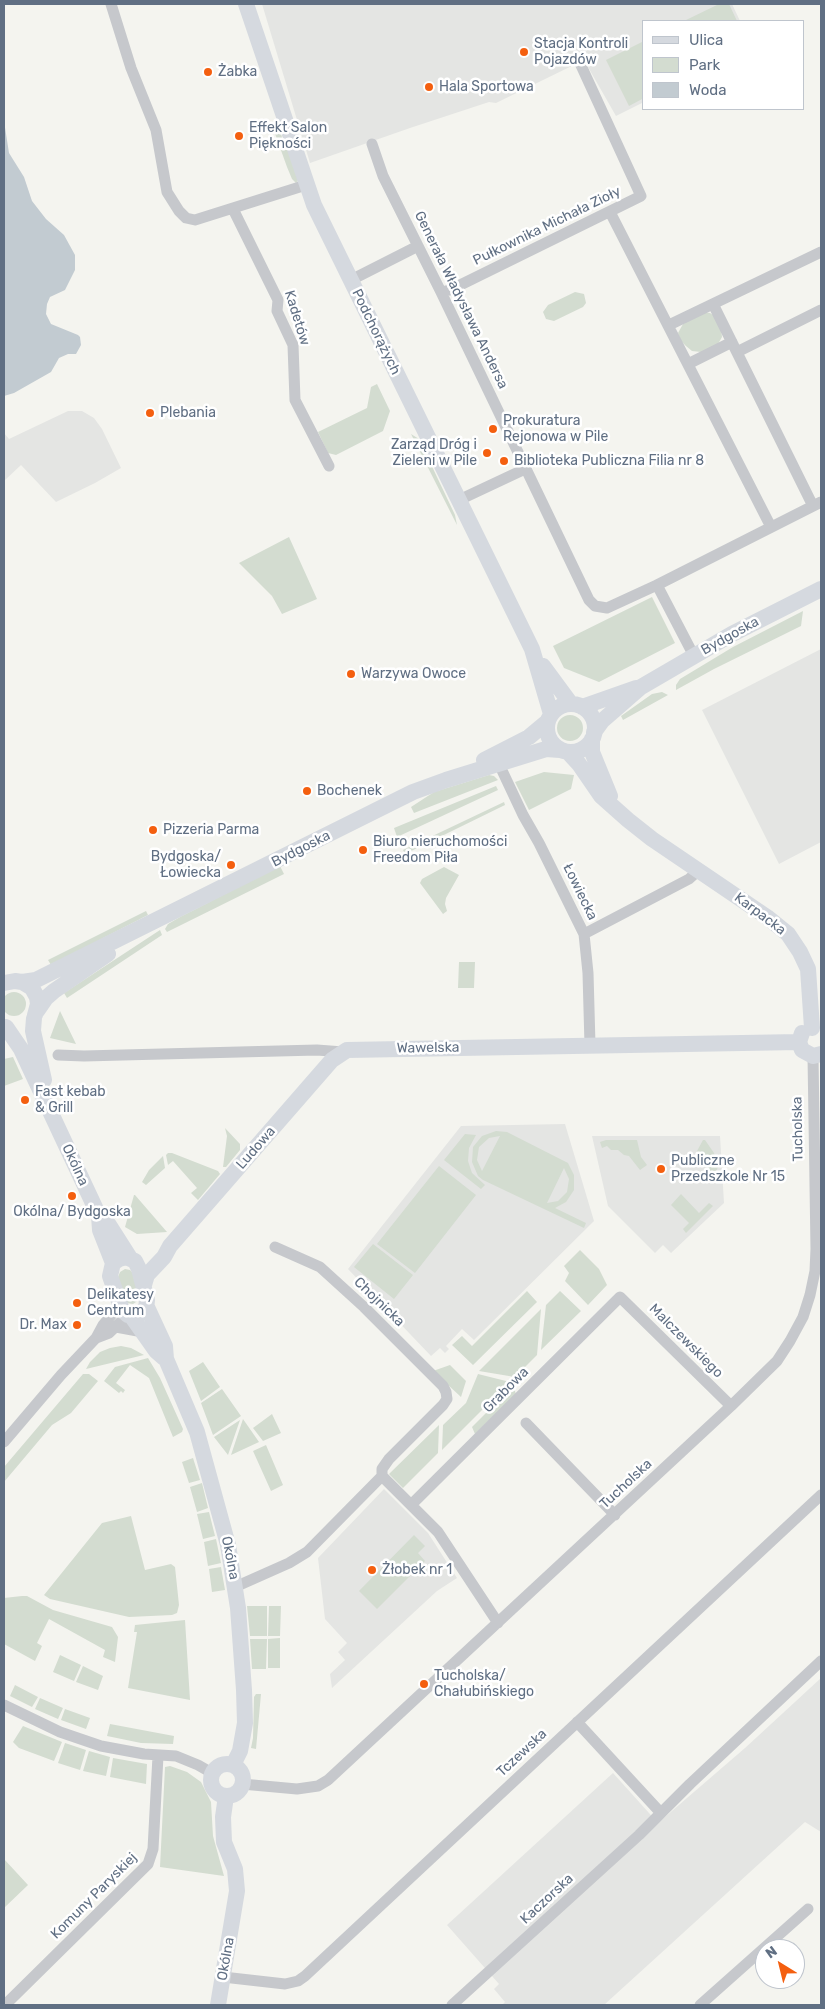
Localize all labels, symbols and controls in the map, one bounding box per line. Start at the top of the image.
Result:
legend [642,20,805,110]
text: Ulica [689,31,723,49]
place label: Stacja Kontroli Pojazdów [534,36,628,68]
marker: Stacja Kontroli Pojazdów [518,46,530,58]
text: Park [689,56,720,74]
place label: Żabka [218,64,257,80]
marker: Żabka [202,66,214,78]
place label: Hala Sportowa [439,79,534,95]
marker: Hala Sportowa [423,81,435,93]
text: Woda [689,81,727,99]
place label: Effekt Salon Piękności [249,120,327,152]
marker: Effekt Salon Piękności [233,130,245,142]
street label: Pułkownika Michała Zioły [470,183,624,269]
street label: Generała Władysława Andersa [411,209,511,391]
street label: Podchorążych [348,286,404,378]
street label: Kadetów [281,288,313,348]
place label: Plebania [160,405,216,421]
marker: Plebania [144,407,156,419]
place label: Prokuratura Rejonowa w Pile [503,413,608,446]
marker: Prokuratura Rejonowa w Pile [487,423,499,435]
place label: Zarząd Dróg i Zieleni w Pile [391,437,477,470]
marker: Zarząd Dróg i Zieleni w Pile [481,447,493,459]
place label: Biblioteka Publiczna Filia nr 8 [514,453,704,469]
marker: Biblioteka Publiczna Filia nr 8 [498,455,510,467]
street label: Bydgoska [698,613,762,659]
place label: Warzywa Owoce [361,666,466,682]
marker: Warzywa Owoce [345,668,357,680]
place label: Bochenek [317,783,382,799]
marker: Bochenek [301,785,313,797]
place label: Pizzeria Parma [163,822,259,838]
marker: Pizzeria Parma [147,824,159,836]
street label: Bydgoska [269,827,333,871]
place label: Biuro nieruchomości Freedom Piła [373,834,507,866]
marker: Biuro nieruchomości Freedom Piła [357,844,369,856]
place label: Bydgoska/ Łowiecka [151,849,221,882]
marker: Bydgoska/ Łowiecka [225,859,237,871]
street label: Łowiecka [559,861,601,923]
street label: Karpacka [731,889,789,939]
street label: Wawelska [396,1039,460,1057]
place label: Fast kebab & Grill [35,1084,106,1116]
marker: Fast kebab & Grill [19,1094,31,1106]
street label: Tucholska [789,1096,807,1162]
street label: Ludowa [233,1123,279,1173]
street label: Okólna [58,1142,92,1188]
place label: Publiczne Przedszkole Nr 15 [671,1153,785,1186]
marker: Publiczne Przedszkole Nr 15 [655,1163,667,1175]
marker: Okólna/ Bydgoska [66,1190,78,1202]
place label: Okólna/ Bydgoska [13,1204,131,1220]
street label: Chojnicka [350,1274,408,1330]
place label: Delikatesy Centrum [87,1287,154,1320]
marker: Delikatesy Centrum [71,1297,83,1309]
street label: Malczewskiego [646,1301,726,1381]
place label: Dr. Max [19,1317,67,1333]
marker: Dr. Max [71,1319,83,1331]
street label: Grabowa [480,1364,532,1416]
street label: Tucholska [596,1456,656,1512]
street label: Okólna [218,1535,242,1581]
place label: Żłobek nr 1 [382,1562,452,1578]
marker: Żłobek nr 1 [366,1564,378,1576]
place label: Tucholska/ Chałubińskiego [434,1668,534,1700]
marker: Tucholska/ Chałubińskiego [418,1678,430,1690]
street label: Tczewska [494,1726,550,1780]
street label: Komuny Paryskiej [47,1849,141,1943]
street label: Kaczorska [517,1870,577,1928]
street label: Okólna [214,1936,238,1982]
north arrow [755,1939,805,1989]
text: N [762,1942,781,1962]

